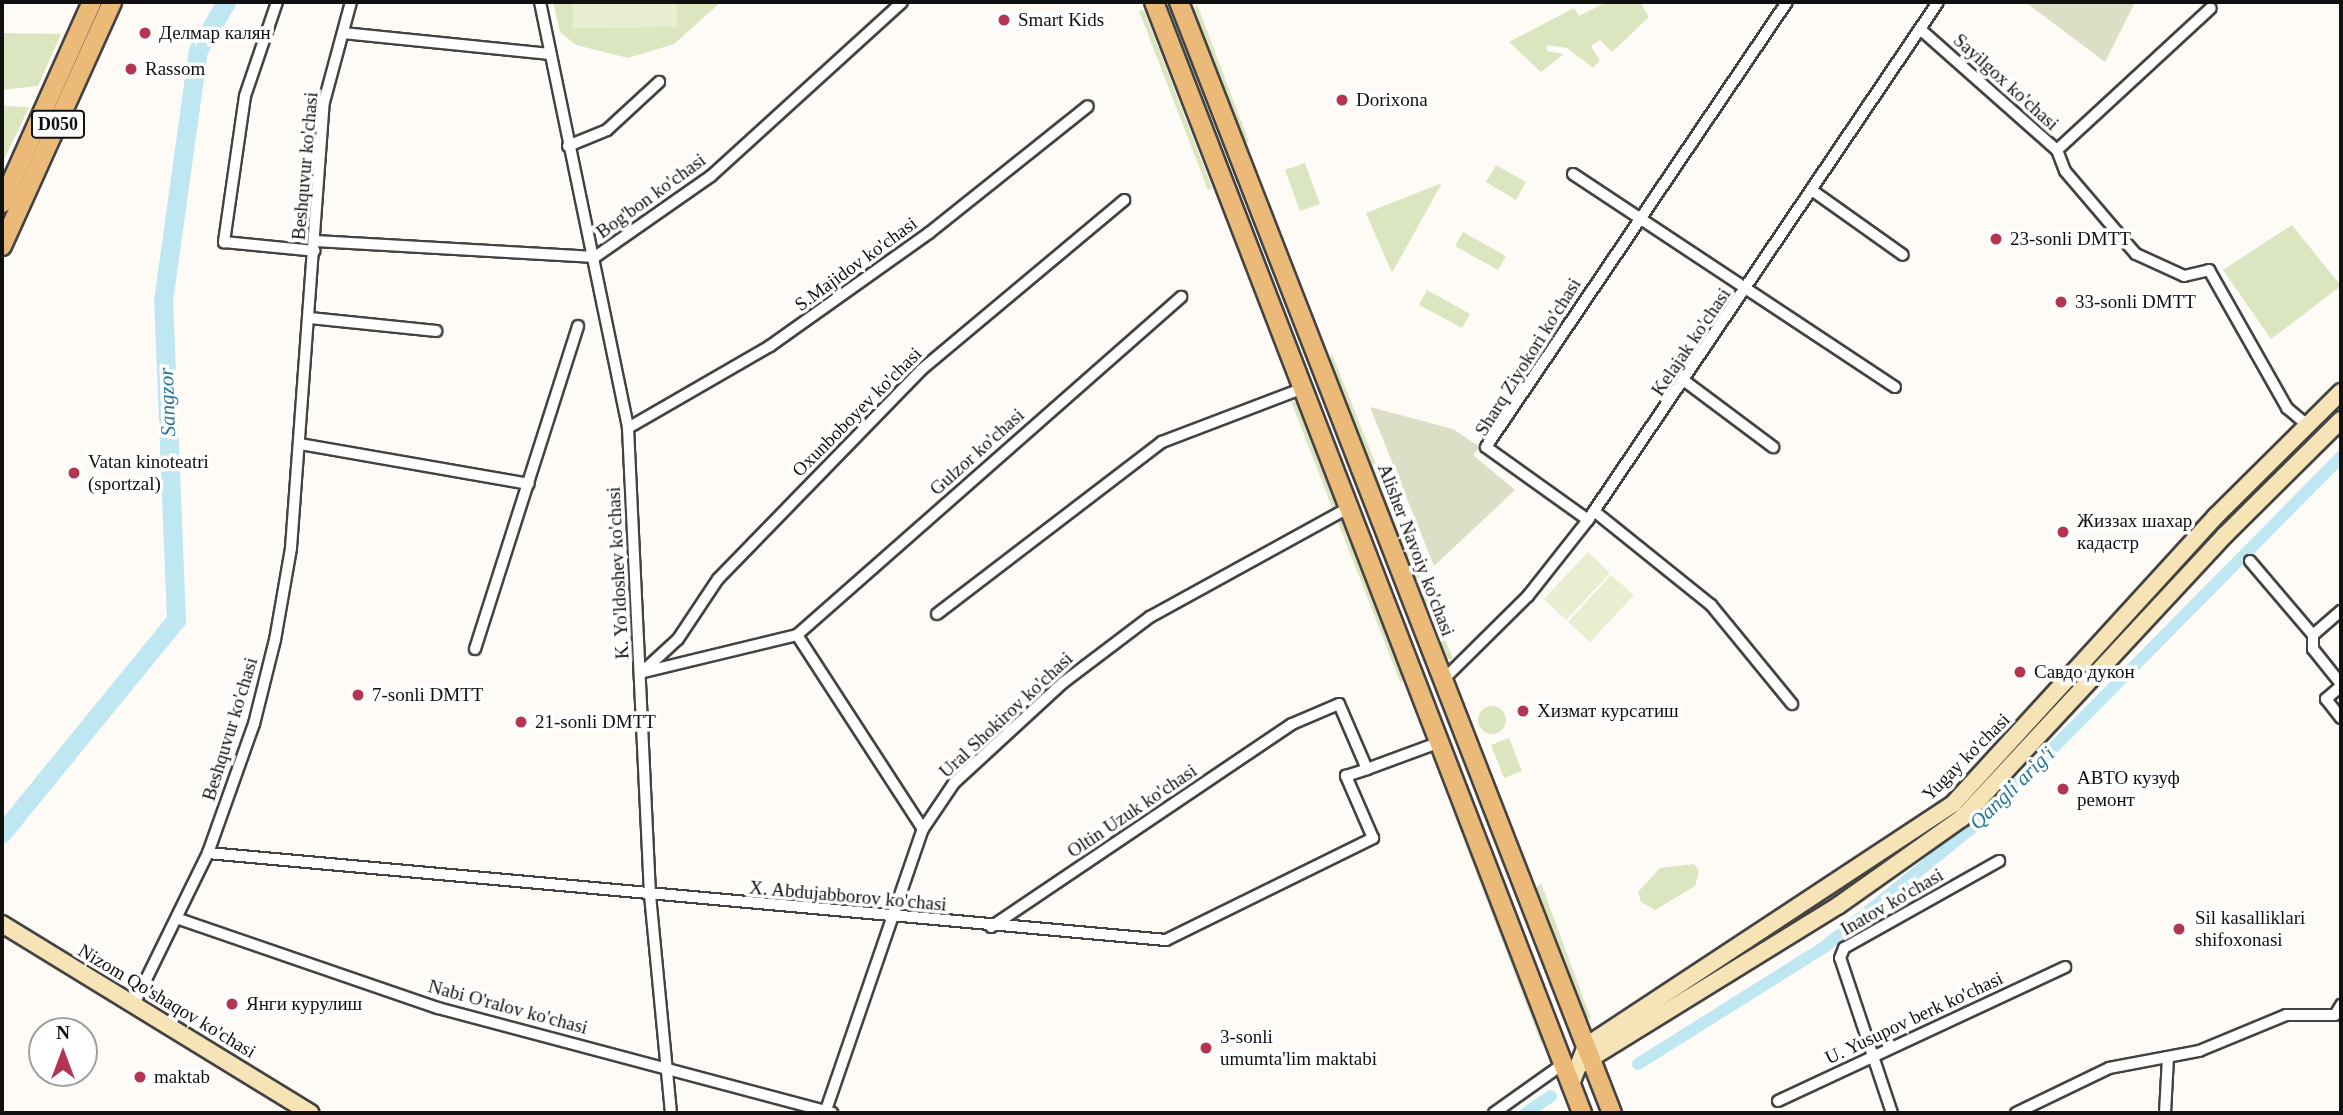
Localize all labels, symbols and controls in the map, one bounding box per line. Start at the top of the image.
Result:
place label: Smart Kids [1018,9,1104,31]
marker: Smart Kids [996,12,1012,28]
place label: Делмар калян [159,22,271,44]
marker: Делмар калян [137,25,153,41]
street label: Sayilgox ko'chasi [1949,29,2063,135]
place label: Rassom [145,58,205,80]
marker: Rassom [123,61,139,77]
place label: Dorixona [1356,89,1428,111]
street label: Beshquvur ko'chasi [287,91,323,241]
marker: Dorixona [1334,92,1350,108]
road number: D050 [30,110,86,139]
street label: Bog'bon ko'chasi [592,149,710,243]
street label: S.Majidov ko'chasi [790,212,922,316]
place label: 23-sonli DMTT [2010,228,2131,250]
marker: 23-sonli DMTT [1988,231,2004,247]
street label: Sharq Ziyokori ko'chasi [1470,274,1586,440]
street label: Kelajak ko'chasi [1647,284,1735,400]
place label: 33-sonli DMTT [2075,291,2196,313]
marker: 33-sonli DMTT [2053,294,2069,310]
street label: Oxunboboyev ko'chasi [787,342,927,482]
water label: Sangzor [153,367,181,437]
street label: Gulzor ko'chasi [925,404,1029,500]
place label: Vatan kinoteatri (sportzal) [88,451,209,495]
street label: Alisher Navoiy ko'chasi [1373,461,1459,639]
marker: Vatan kinoteatri (sportzal) [66,465,82,481]
street label: K. Yo'ldoshev ko'chasi [602,486,634,660]
place label: Жиззах шахар кадастр [2077,510,2192,554]
marker: Жиззах шахар кадастр [2055,524,2071,540]
street label: Ural Shokirov ko'chasi [934,647,1078,783]
street label: Beshquvur ko'chasi [197,655,263,803]
place label: Cавдо дукон [2034,661,2135,683]
marker: Cавдо дукон [2012,664,2028,680]
place label: 7-sonli DMTT [372,684,483,706]
marker: 7-sonli DMTT [350,687,366,703]
place label: Хизмат курсатиш [1537,700,1679,722]
marker: Хизмат курсатиш [1515,703,1531,719]
street label: Yugay ko'chasi [1917,708,2015,806]
place label: 21-sonli DMTT [535,711,656,733]
marker: 21-sonli DMTT [513,714,529,730]
water label: Qangli arig'i [1964,741,2060,835]
street label: Oltin Uzuk ko'chasi [1063,759,1201,863]
place label: АВТО кузуф ремонт [2077,767,2180,811]
marker: АВТО кузуф ремонт [2055,781,2071,797]
street label: Inatov ko'chasi [1837,863,1947,941]
street label: X. Abdujabborov ko'chasi [748,876,948,916]
place label: Sil kasalliklari shifoxonasi [2195,907,2305,951]
marker: Sil kasalliklari shifoxonasi [2169,919,2189,939]
street label: Nizom Qo'shaqov ko'chasi [74,939,260,1063]
street label: U. Yusupov berk ko'chasi [1821,967,2007,1069]
street label: Nabi O'ralov ko'chasi [426,975,590,1039]
place label: Янги курулиш [246,993,362,1015]
marker: Янги курулиш [224,996,240,1012]
north arrow [28,1017,98,1087]
text: N [56,1022,70,1043]
place label: 3-sonli umumta'lim maktabi [1220,1026,1377,1070]
marker: 3-sonli umumta'lim maktabi [1198,1040,1214,1056]
place label: maktab [154,1066,210,1088]
marker: maktab [132,1069,148,1085]

